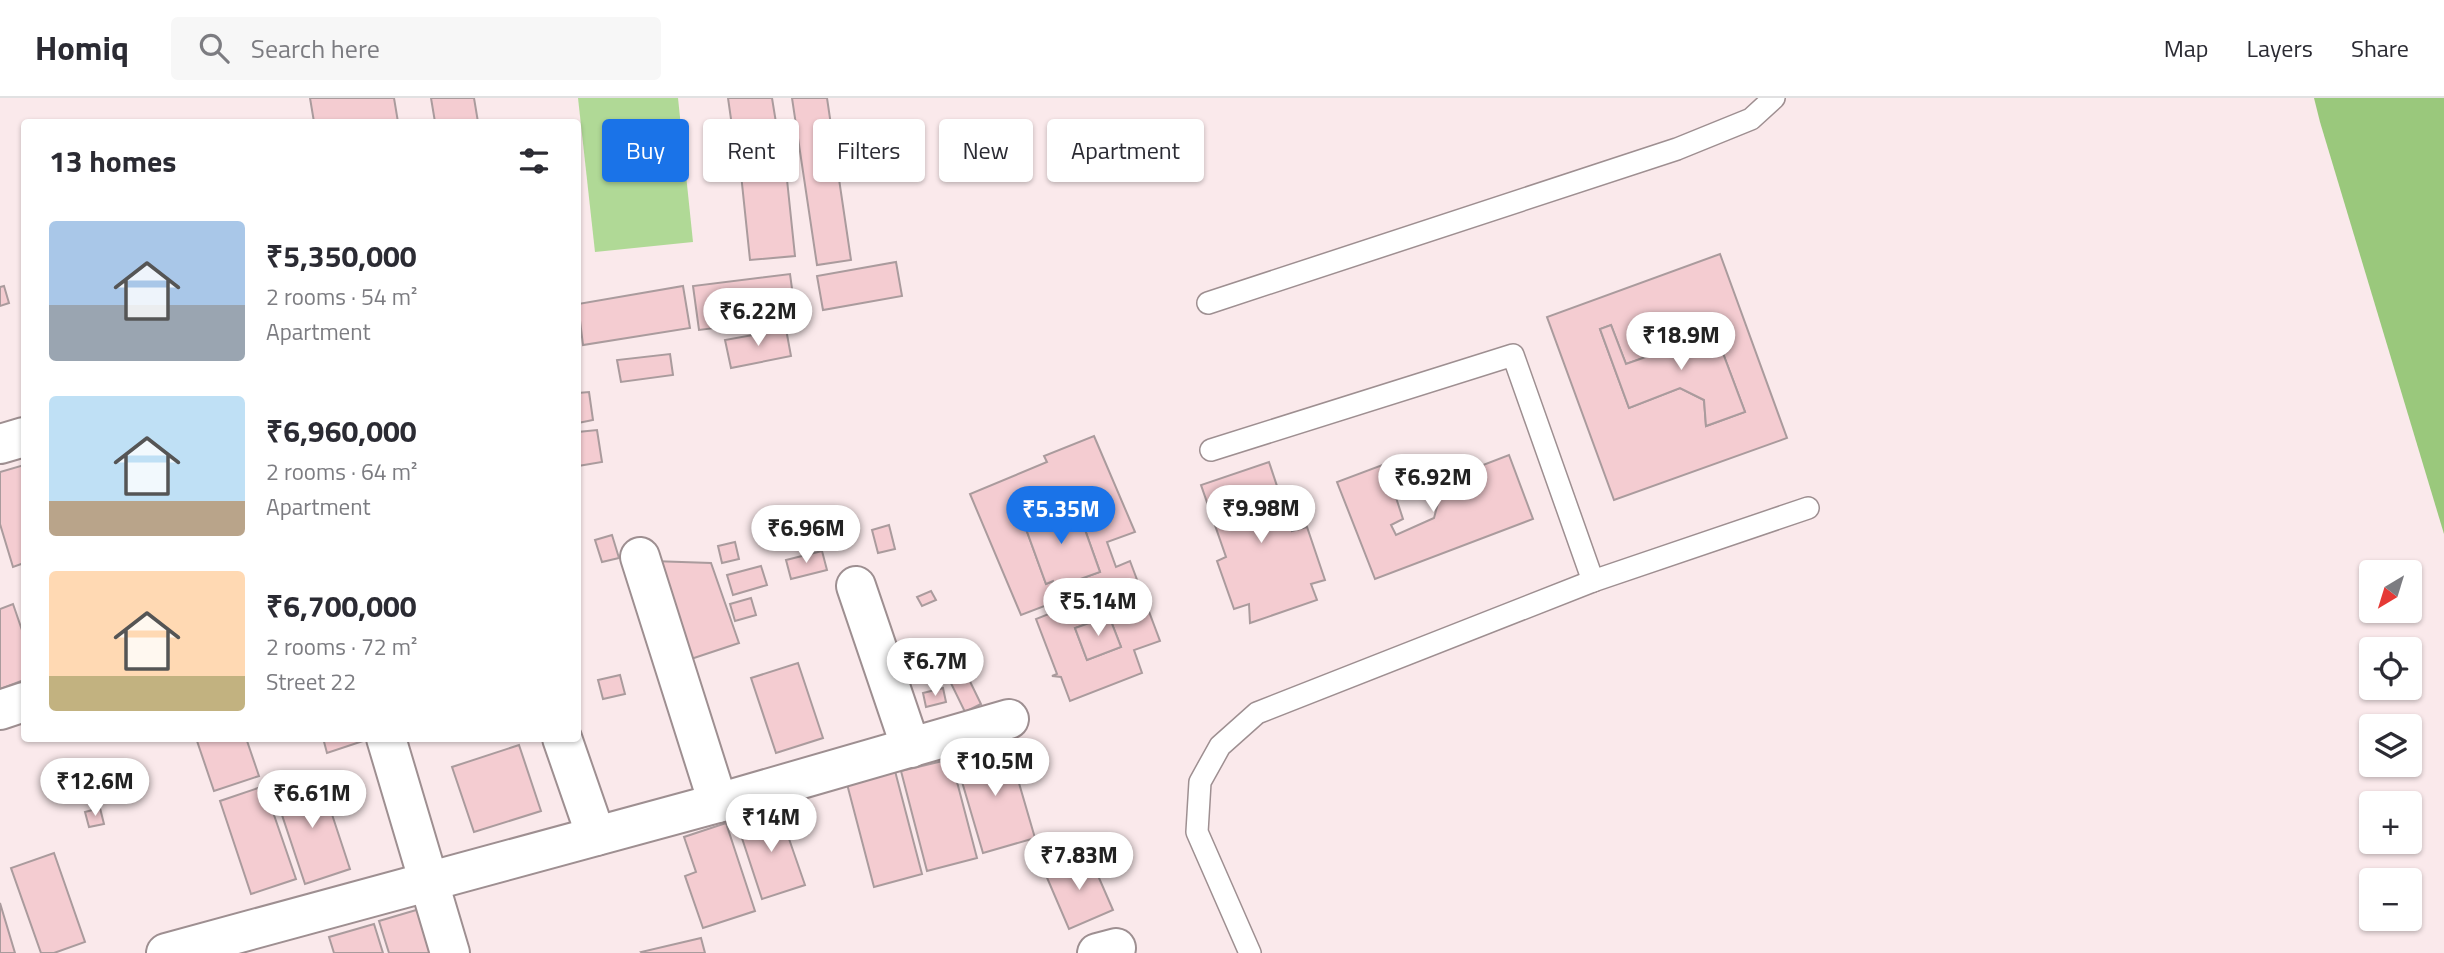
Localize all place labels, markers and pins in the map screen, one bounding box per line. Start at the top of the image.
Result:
pin: ₹6.22M [701,288,815,348]
pin: ₹18.9M [1624,313,1738,372]
pin: ₹6.92M [1376,454,1490,514]
pin: ₹5.35M [1004,486,1118,546]
pin: ₹9.98M [1204,486,1318,545]
pin: ₹6.96M [749,505,863,565]
pin: ₹5.14M [1041,578,1155,638]
pin: ₹6.7M [886,638,984,698]
pin: ₹10.5M [938,738,1052,798]
pin: ₹12.6M [38,758,152,818]
pin: ₹6.61M [255,770,369,830]
pin: ₹14M [730,794,812,854]
pin: ₹7.83M [1022,832,1136,892]

